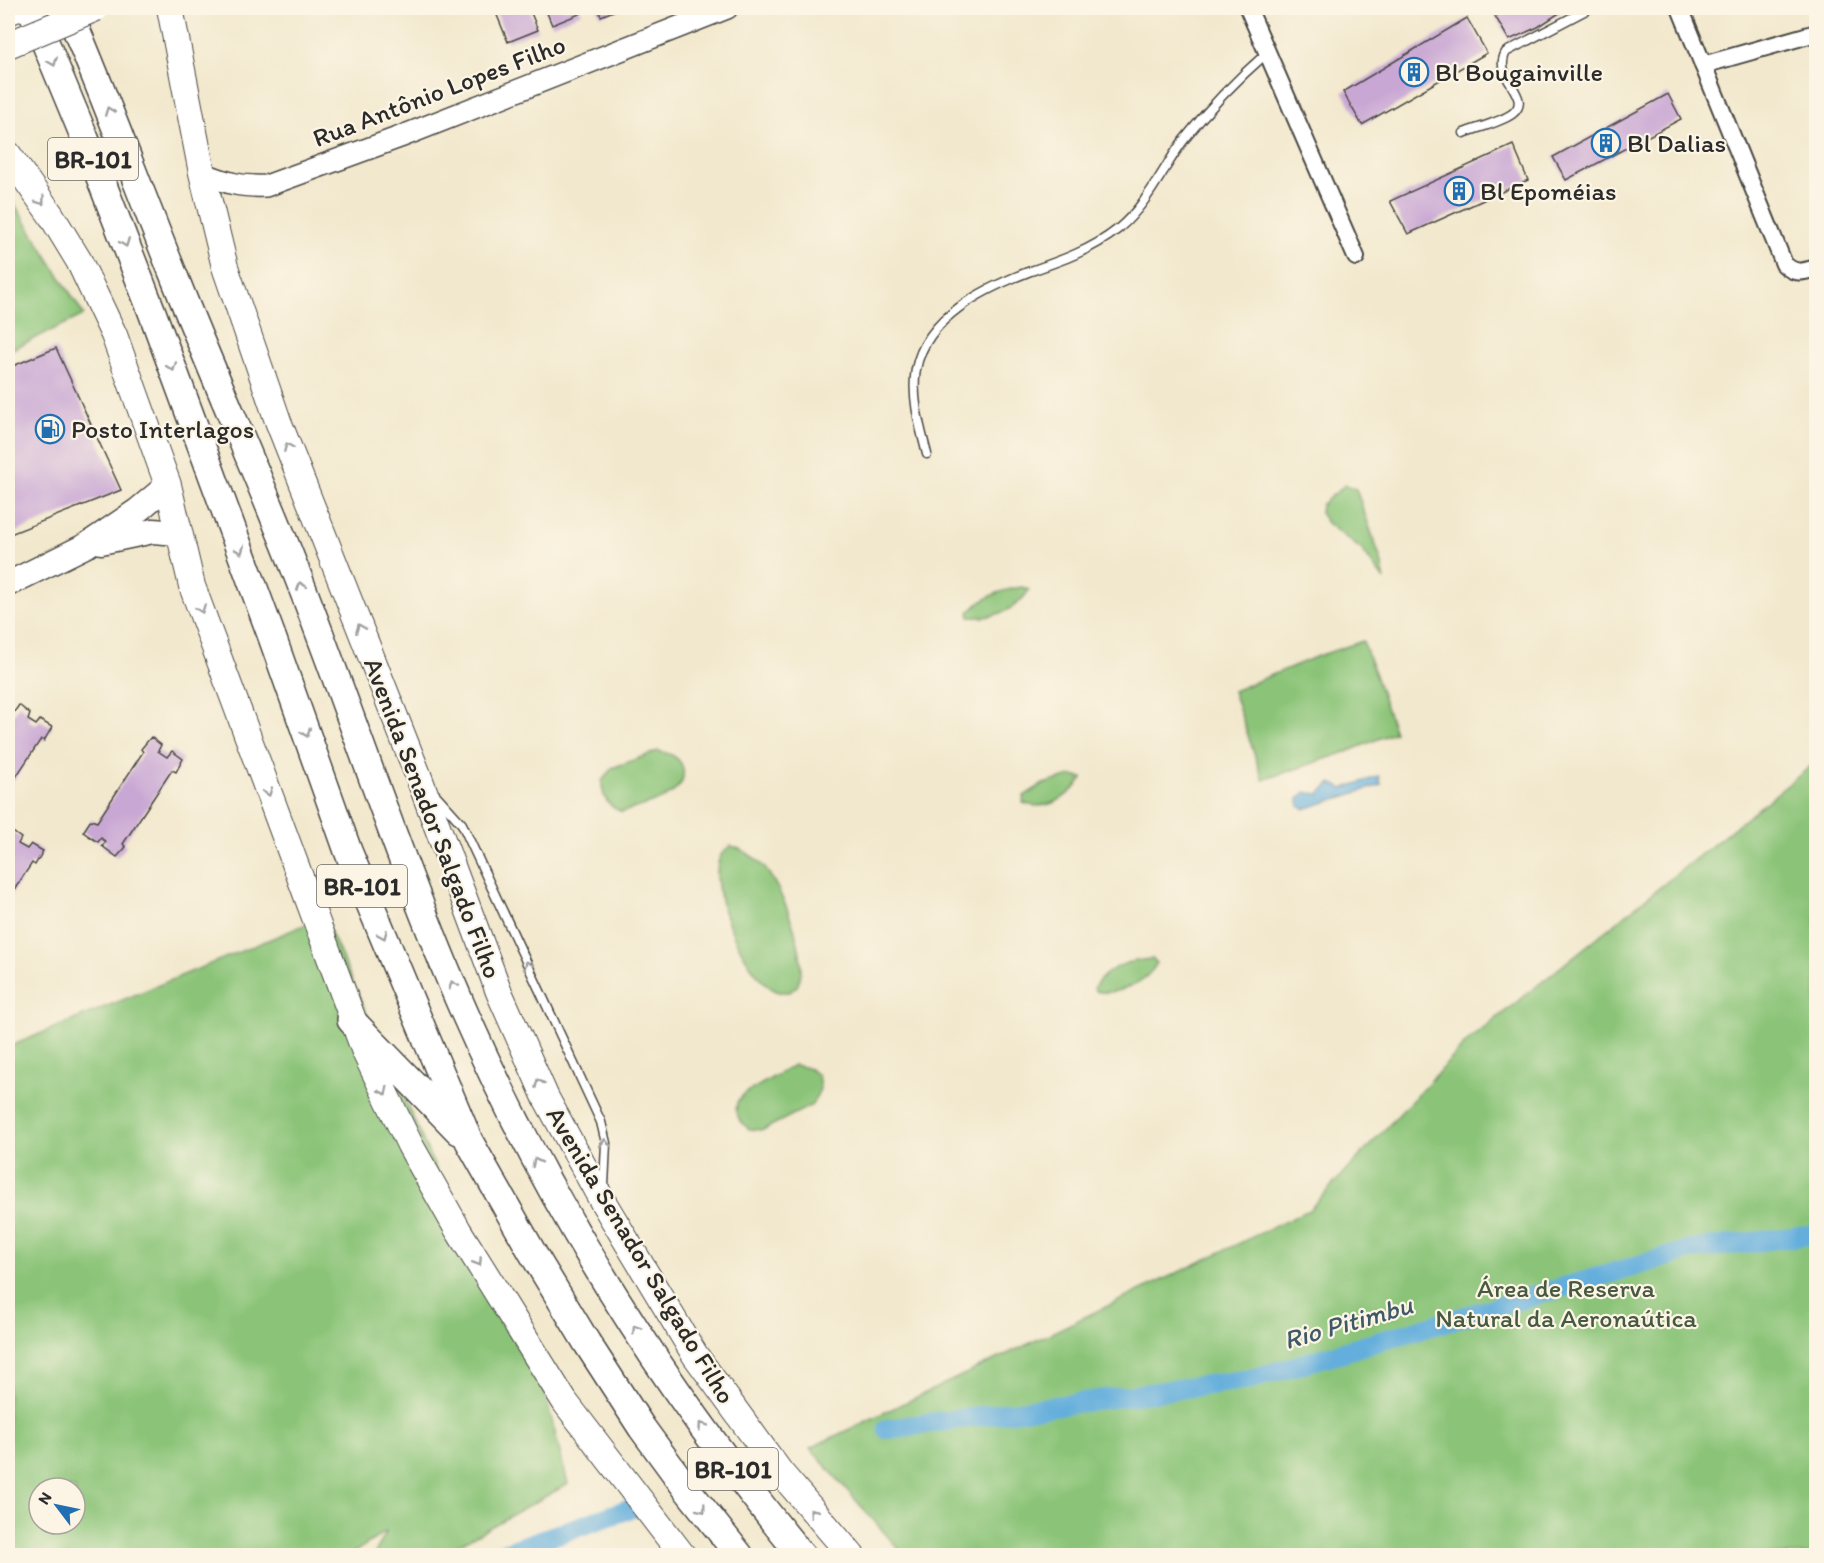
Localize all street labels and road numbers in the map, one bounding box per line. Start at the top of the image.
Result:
street label: Rua Antônio Lopes Filho [308,28,570,154]
road number: BR-101 [48,138,138,180]
street label: Avenida Senador Salgado Filho [357,653,509,983]
road number: BR-101 [317,865,407,907]
street label: Avenida Senador Salgado Filho [539,1101,743,1409]
road number: BR-101 [688,1448,778,1490]

